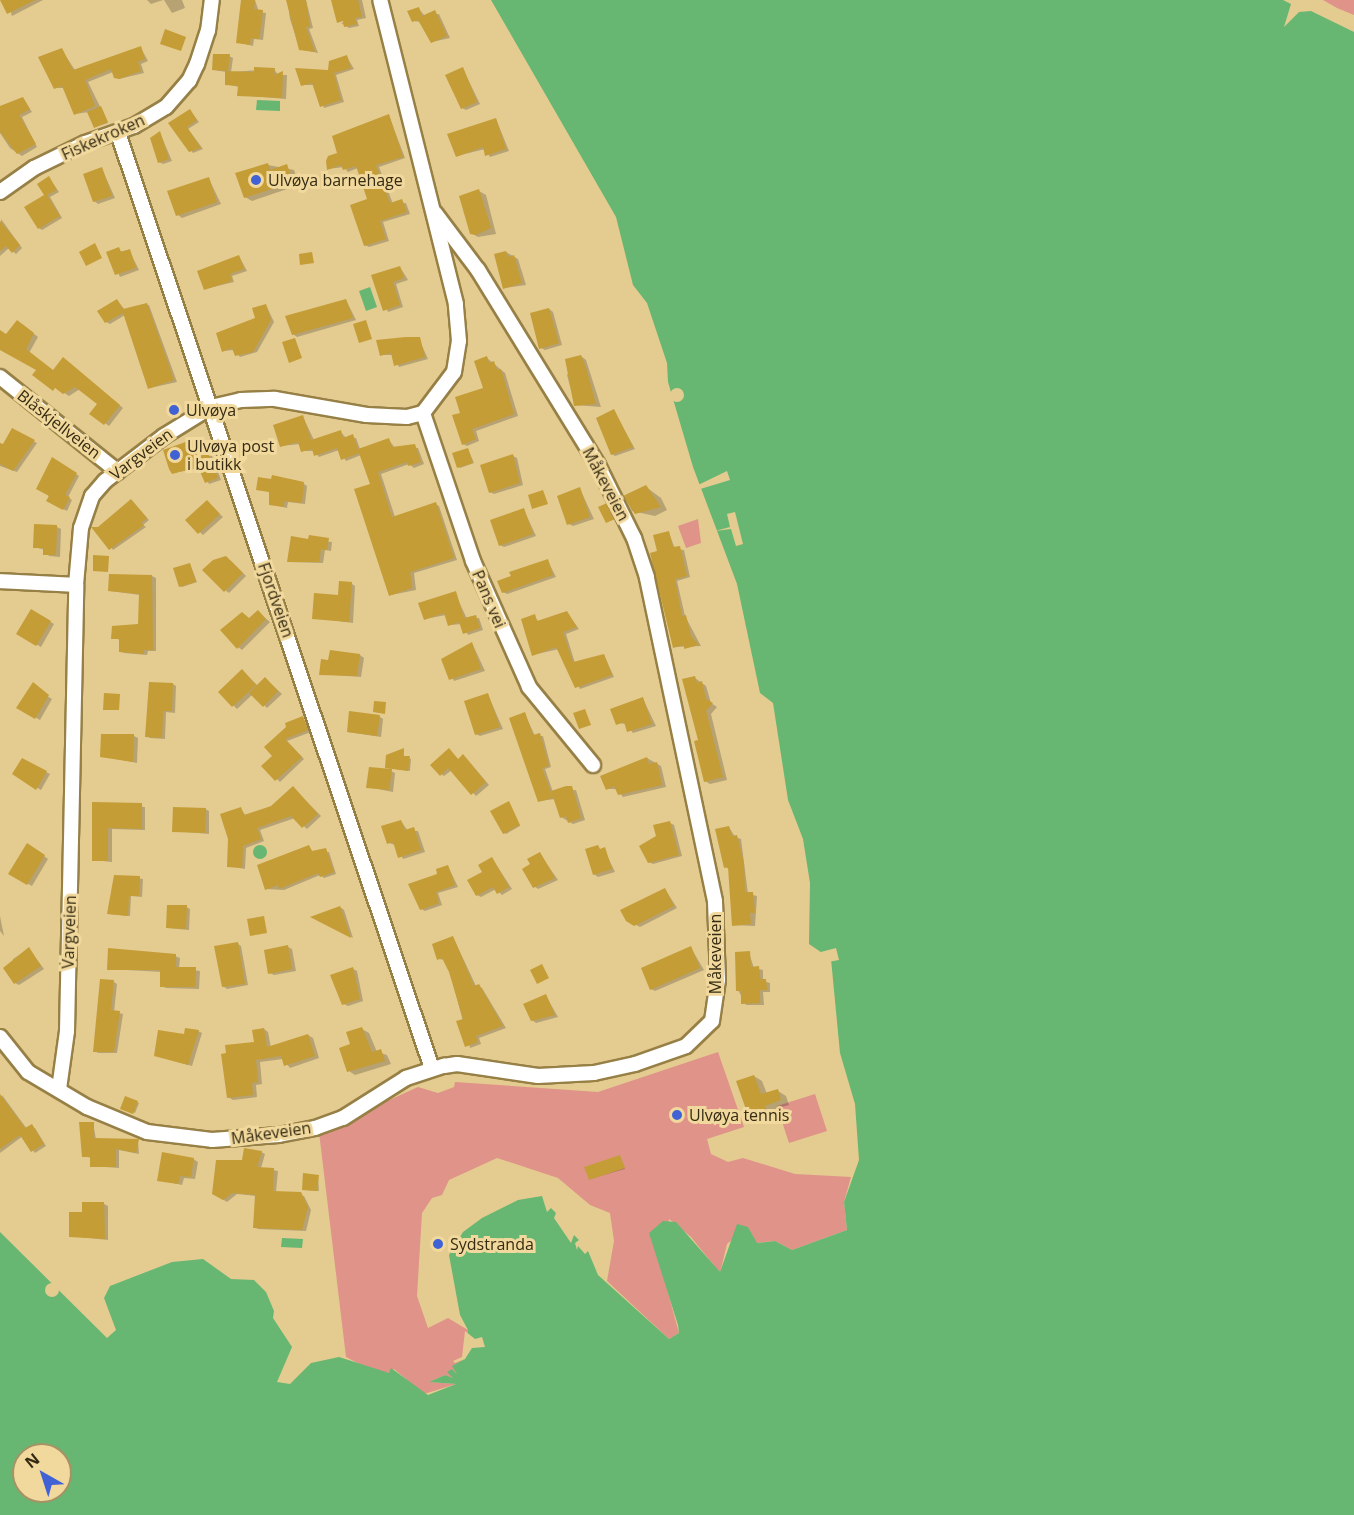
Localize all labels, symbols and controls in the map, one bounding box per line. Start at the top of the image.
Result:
street label: Fiskekroken [58,110,148,164]
place label: Ulvøya barnehage [268,170,403,190]
marker: Ulvøya barnehage [249,173,263,187]
street label: Blåskjellveien [14,386,104,462]
place label: Ulvøya [186,400,236,420]
marker: Ulvøya [167,403,181,417]
street label: Vargveien [106,424,176,484]
place label: Ulvøya post i butikk [187,436,274,474]
street label: Måkeveien [579,444,633,524]
marker: Ulvøya post i butikk [168,448,182,462]
street label: Fjordveien [254,560,298,640]
street label: Pans vei [468,567,510,631]
street label: Vargveien [58,895,80,969]
street label: Måkeveien [705,914,725,994]
place label: Ulvøya tennis [689,1105,789,1125]
marker: Ulvøya tennis [670,1108,684,1122]
street label: Måkeveien [230,1118,312,1148]
place label: Sydstranda [450,1234,534,1254]
marker: Sydstranda [431,1237,445,1251]
north arrow [12,1443,72,1503]
text: N [20,1448,44,1473]

